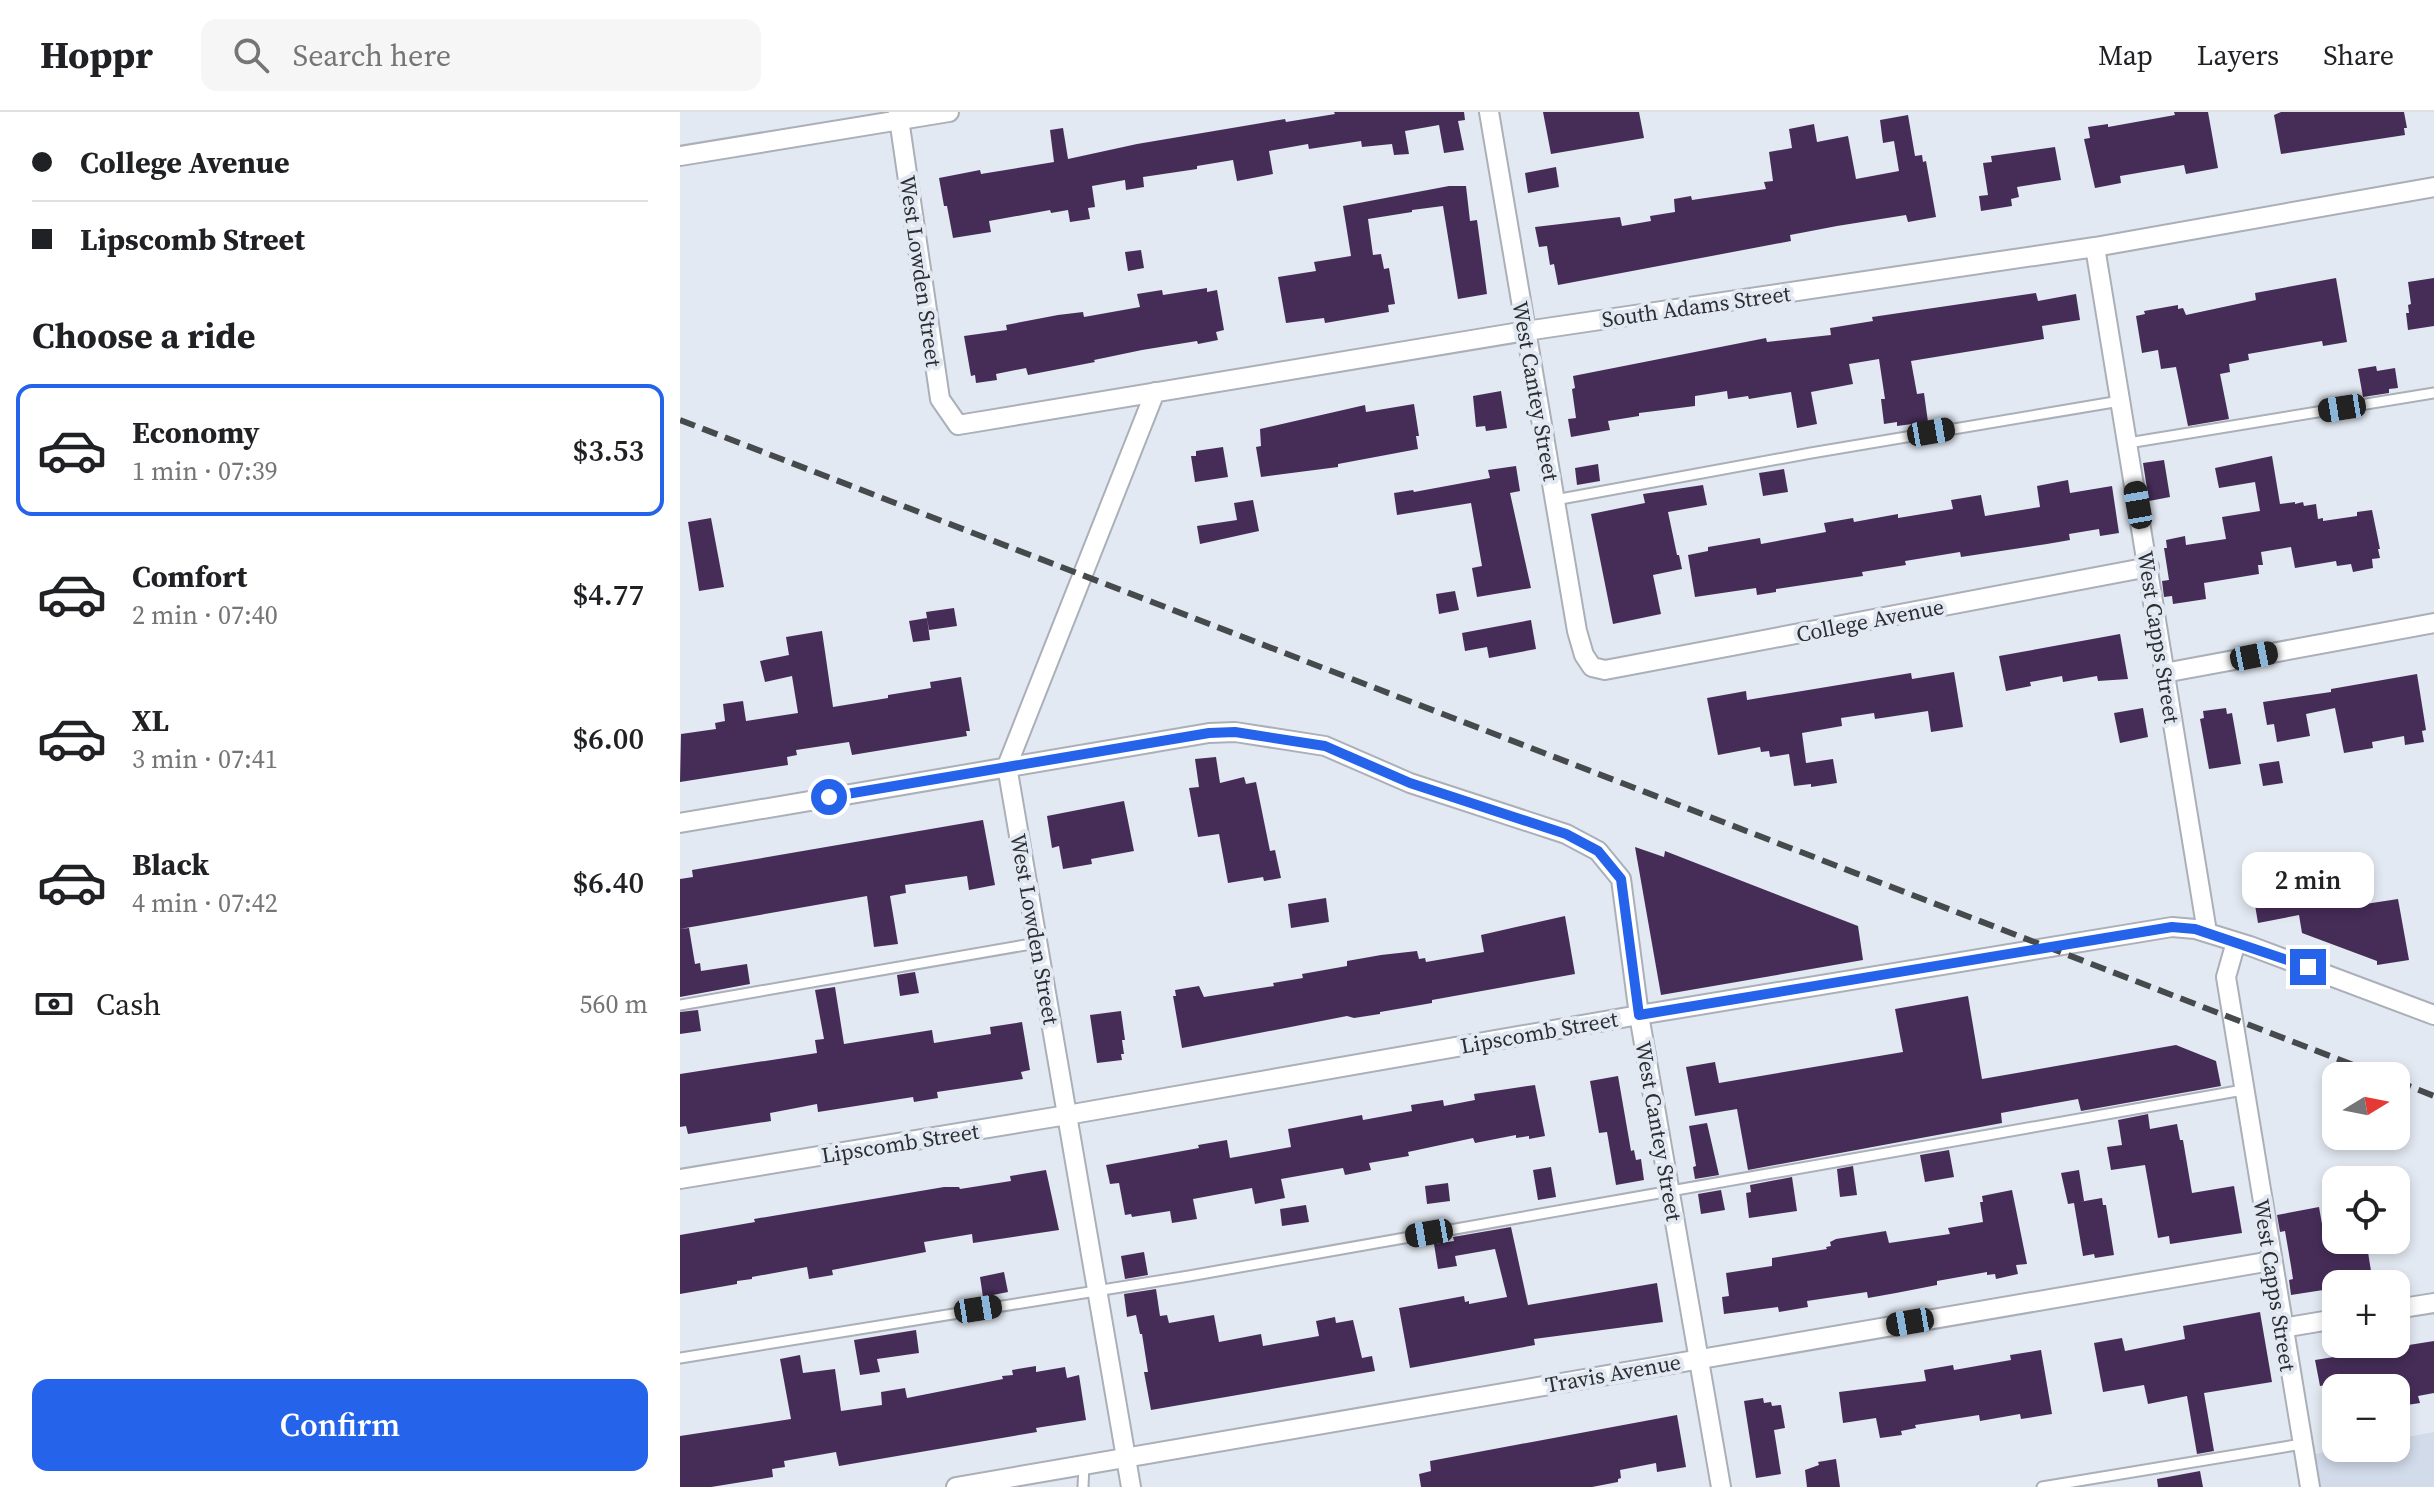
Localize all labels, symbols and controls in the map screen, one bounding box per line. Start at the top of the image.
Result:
search box [201,19,761,91]
text: Hoppr [40,29,153,81]
icon: search [229,33,273,77]
text: Search here [293,35,451,76]
text: Map [2098,36,2153,74]
text: Layers [2197,36,2279,74]
text: Share [2323,36,2394,74]
text: College Avenue [80,142,290,183]
street label: West Lowden Street [893,173,949,370]
text: Lipscomb Street [80,219,305,260]
street label: South Adams Street [1600,278,1793,334]
street label: West Cantey Street [1505,299,1567,484]
text: Choose a ride [32,311,255,360]
car [2316,392,2368,424]
text: Economy [132,412,260,453]
icon: car [36,414,108,486]
car [1905,416,1957,448]
text: $3.53 [573,430,644,471]
text: 1 min · 07:39 [132,453,278,489]
car [2122,479,2154,531]
street label: West Capps Street [2131,549,2188,726]
text: Comfort [132,556,247,597]
icon: car [36,558,108,630]
text: $4.77 [573,574,644,615]
street label: College Avenue [1794,591,1946,649]
text: 2 min · 07:40 [132,597,278,633]
car [2228,640,2280,672]
text: XL [132,700,169,741]
icon: car [36,702,108,774]
text: $6.00 [573,718,644,759]
text: 3 min · 07:41 [132,741,278,777]
route start [811,779,847,815]
street label: West Lowden Street [1003,831,1067,1028]
text: Black [132,844,209,885]
icon: car [36,846,108,918]
callout: 2 min [2242,851,2374,907]
text: $6.40 [573,862,644,903]
text: 2 min [2275,862,2341,898]
text: 4 min · 07:42 [132,885,278,921]
route end [2290,949,2326,985]
icon: cash [32,982,76,1026]
text: Cash [96,984,161,1025]
text: 560 m [580,986,648,1022]
street label: Lipscomb Street [1458,1003,1621,1061]
street label: West Cantey Street [1628,1039,1690,1224]
north arrow [2322,1062,2410,1150]
map controls [2322,1062,2410,1462]
street label: Lipscomb Street [819,1116,982,1170]
button: locate [2322,1166,2410,1254]
street label: West Capps Street [2247,1197,2304,1374]
car [1403,1217,1455,1249]
button: + [2322,1270,2410,1358]
car [952,1293,1004,1325]
car [1884,1306,1936,1338]
street label: Travis Avenue [1543,1346,1683,1400]
button: − [2322,1374,2410,1462]
button: Confirm [32,1379,648,1471]

